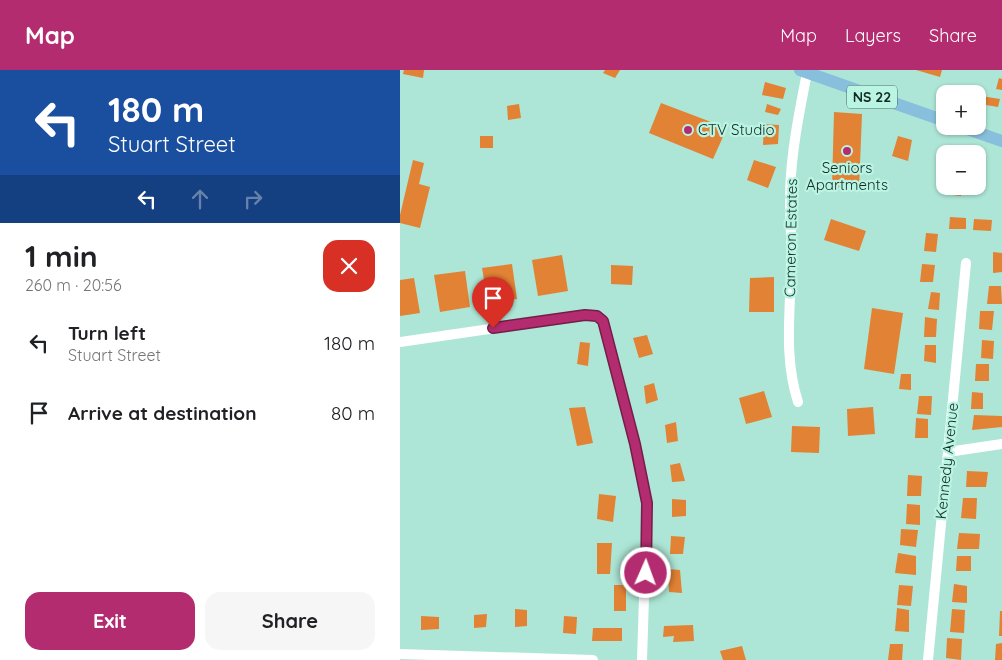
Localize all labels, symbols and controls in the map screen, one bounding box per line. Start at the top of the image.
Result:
text: Map [25,20,75,50]
text: Map [780,24,817,47]
text: Layers [845,24,901,47]
text: Share [929,24,977,47]
map controls [936,85,986,195]
button: + [936,85,986,135]
road number: NS 22 [847,86,897,108]
text: 180 m [108,87,204,131]
icon: left [25,90,90,155]
place label: CTV Studio [698,120,775,139]
marker: CTV Studio [682,124,694,136]
text: Stuart Street [108,130,236,158]
marker: Seniors Apartments [841,145,853,157]
button: − [936,145,986,195]
place label: Seniors Apartments [806,158,888,194]
street label: Cameron Estates [780,179,801,297]
icon: left [133,185,161,213]
icon: ahead [186,185,214,213]
icon: right [239,185,267,213]
text: 1 min [25,237,98,275]
button: close [323,240,375,292]
text: 260 m · 20:56 [25,275,122,295]
pin [472,277,514,328]
icon: arrive [479,284,507,312]
text: Turn left [68,321,146,345]
icon: left [25,329,53,357]
text: 180 m [324,331,375,355]
text: Stuart Street [68,345,161,365]
icon: arrive [25,399,53,427]
text: Arrive at destination [68,401,257,425]
text: 80 m [331,401,375,425]
street label: Kennedy Avenue [931,402,962,520]
position arrow [619,546,671,598]
button: Exit [25,592,195,650]
button: Share [205,592,375,650]

